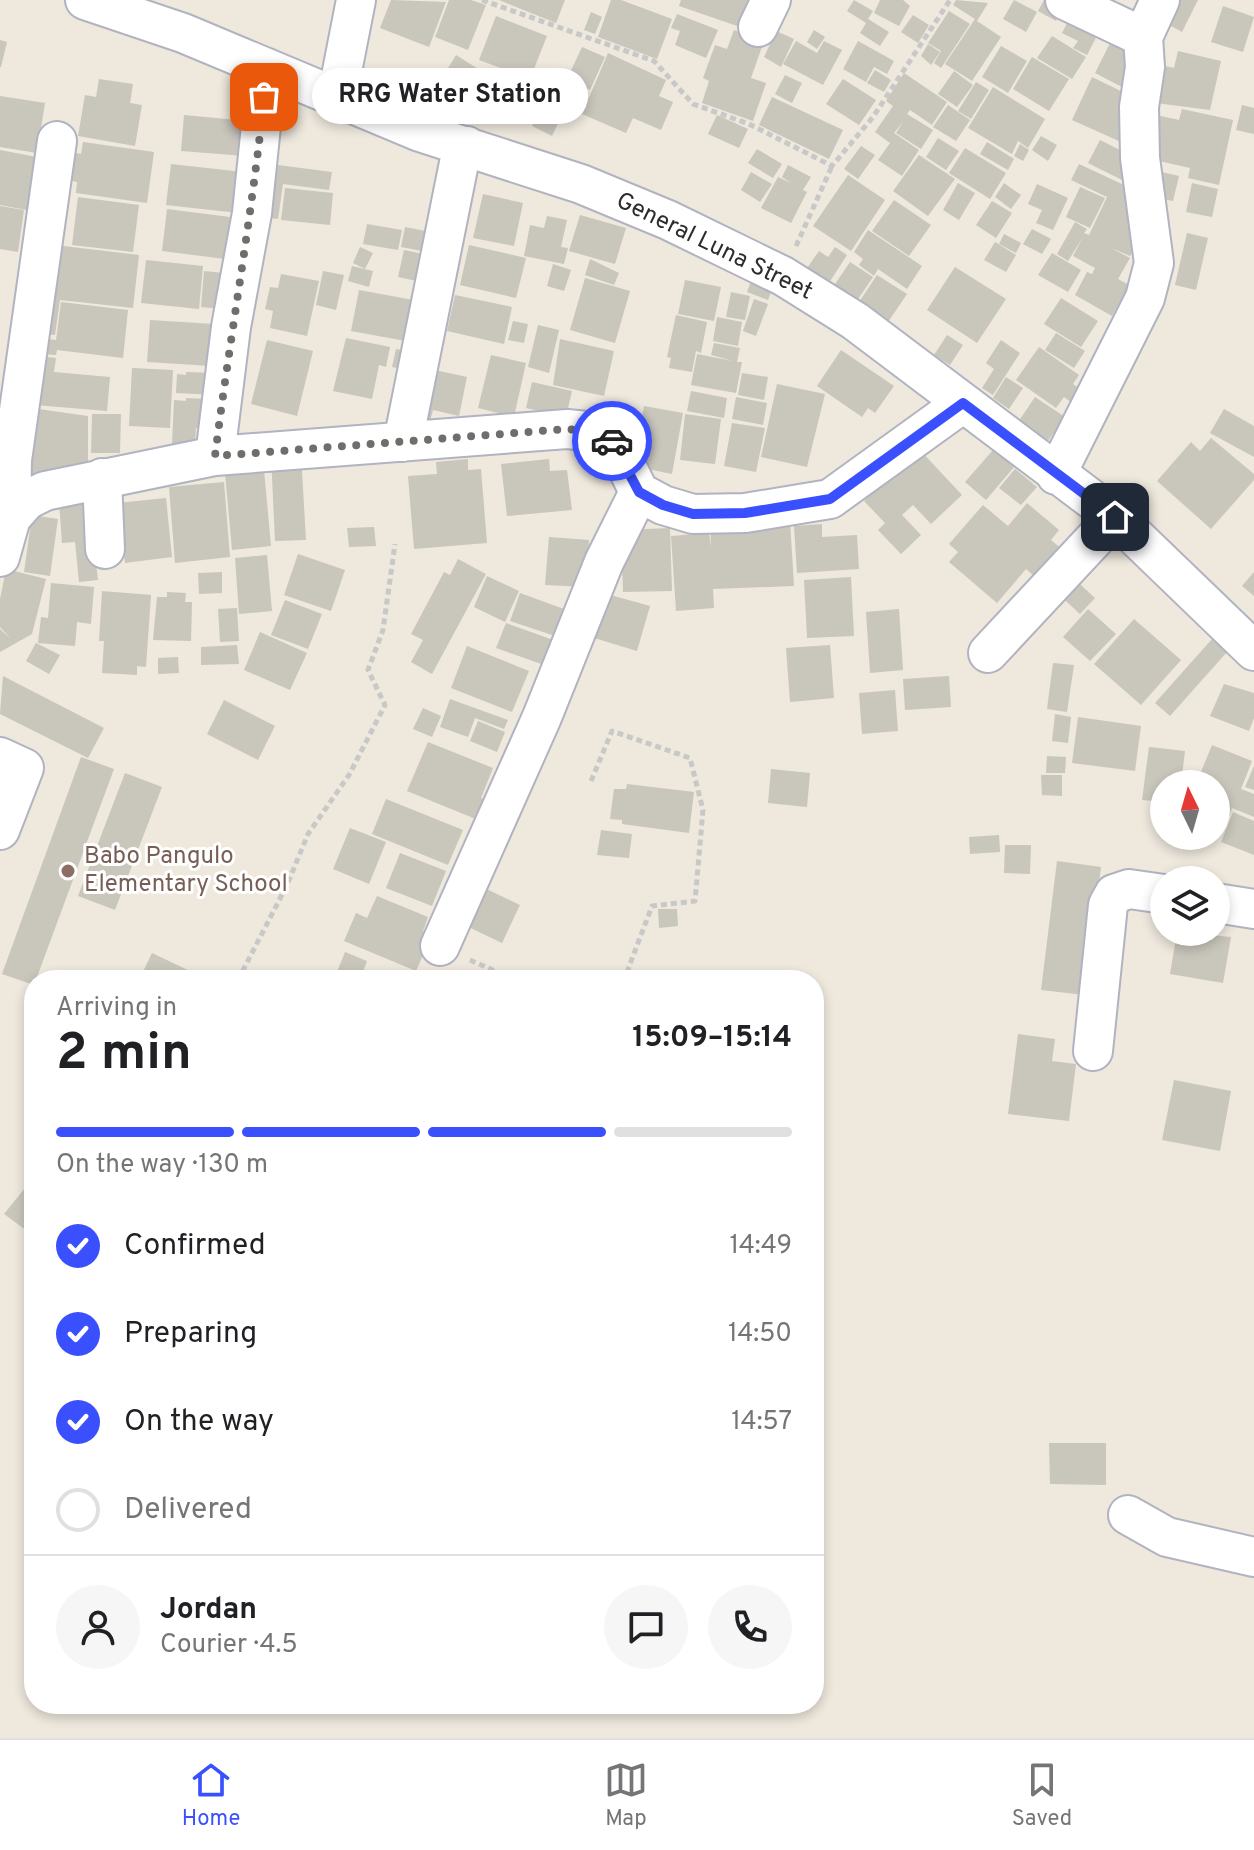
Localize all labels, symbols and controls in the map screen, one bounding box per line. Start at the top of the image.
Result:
pin [230,63,298,131]
callout: RRG Water Station [312,69,588,125]
icon: bag [242,75,286,119]
text: RRG Water Station [338,79,562,112]
street label: General Luna Street [611,186,817,308]
courier [572,401,652,481]
icon: car [590,419,634,463]
pin [1081,483,1149,551]
icon: home [1093,495,1137,539]
north arrow [1150,770,1230,850]
map controls [1150,770,1230,946]
place label: Babo Pangulo Elementary School [84,842,288,900]
marker: Babo Pangulo Elementary School [59,862,77,880]
button: layers [1150,866,1230,946]
text: Arriving in [56,992,177,1025]
text: 15:09–15:14 [632,1020,792,1057]
text: 2 min [56,1022,192,1088]
text: On the way · 130 m [56,1149,268,1182]
icon: check [56,1224,100,1268]
text: Confirmed [124,1228,266,1265]
text: 14:49 [730,1230,792,1263]
icon: check [56,1312,100,1356]
text: Preparing [124,1316,257,1353]
text: 14:50 [728,1318,792,1351]
icon: check [56,1400,100,1444]
text: On the way [124,1404,274,1441]
text: 14:57 [731,1406,792,1439]
text: Delivered [124,1492,252,1529]
button: person [56,1585,140,1669]
button: chat [604,1585,688,1669]
button: phone [708,1585,792,1669]
text: Jordan [160,1592,257,1629]
text: Courier · 4.5 [160,1629,298,1662]
tab: Home [182,1758,240,1833]
tab: Map [604,1758,648,1833]
tab: Saved [1012,1758,1072,1833]

